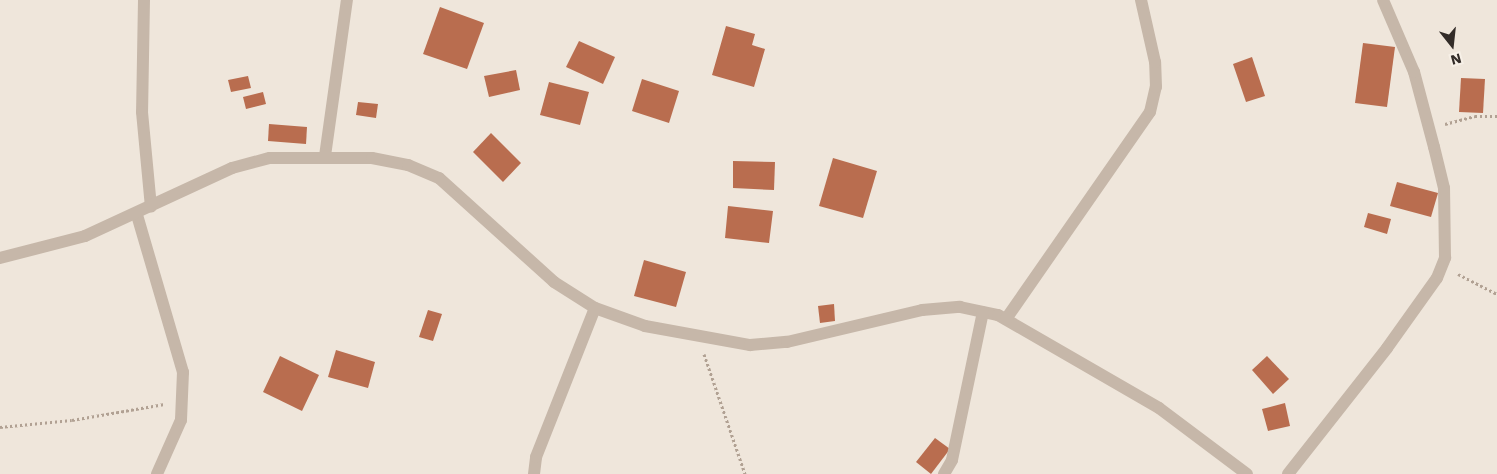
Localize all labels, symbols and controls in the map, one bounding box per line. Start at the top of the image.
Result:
north arrow [1427,20,1477,70]
text: N [1449,50,1463,69]

